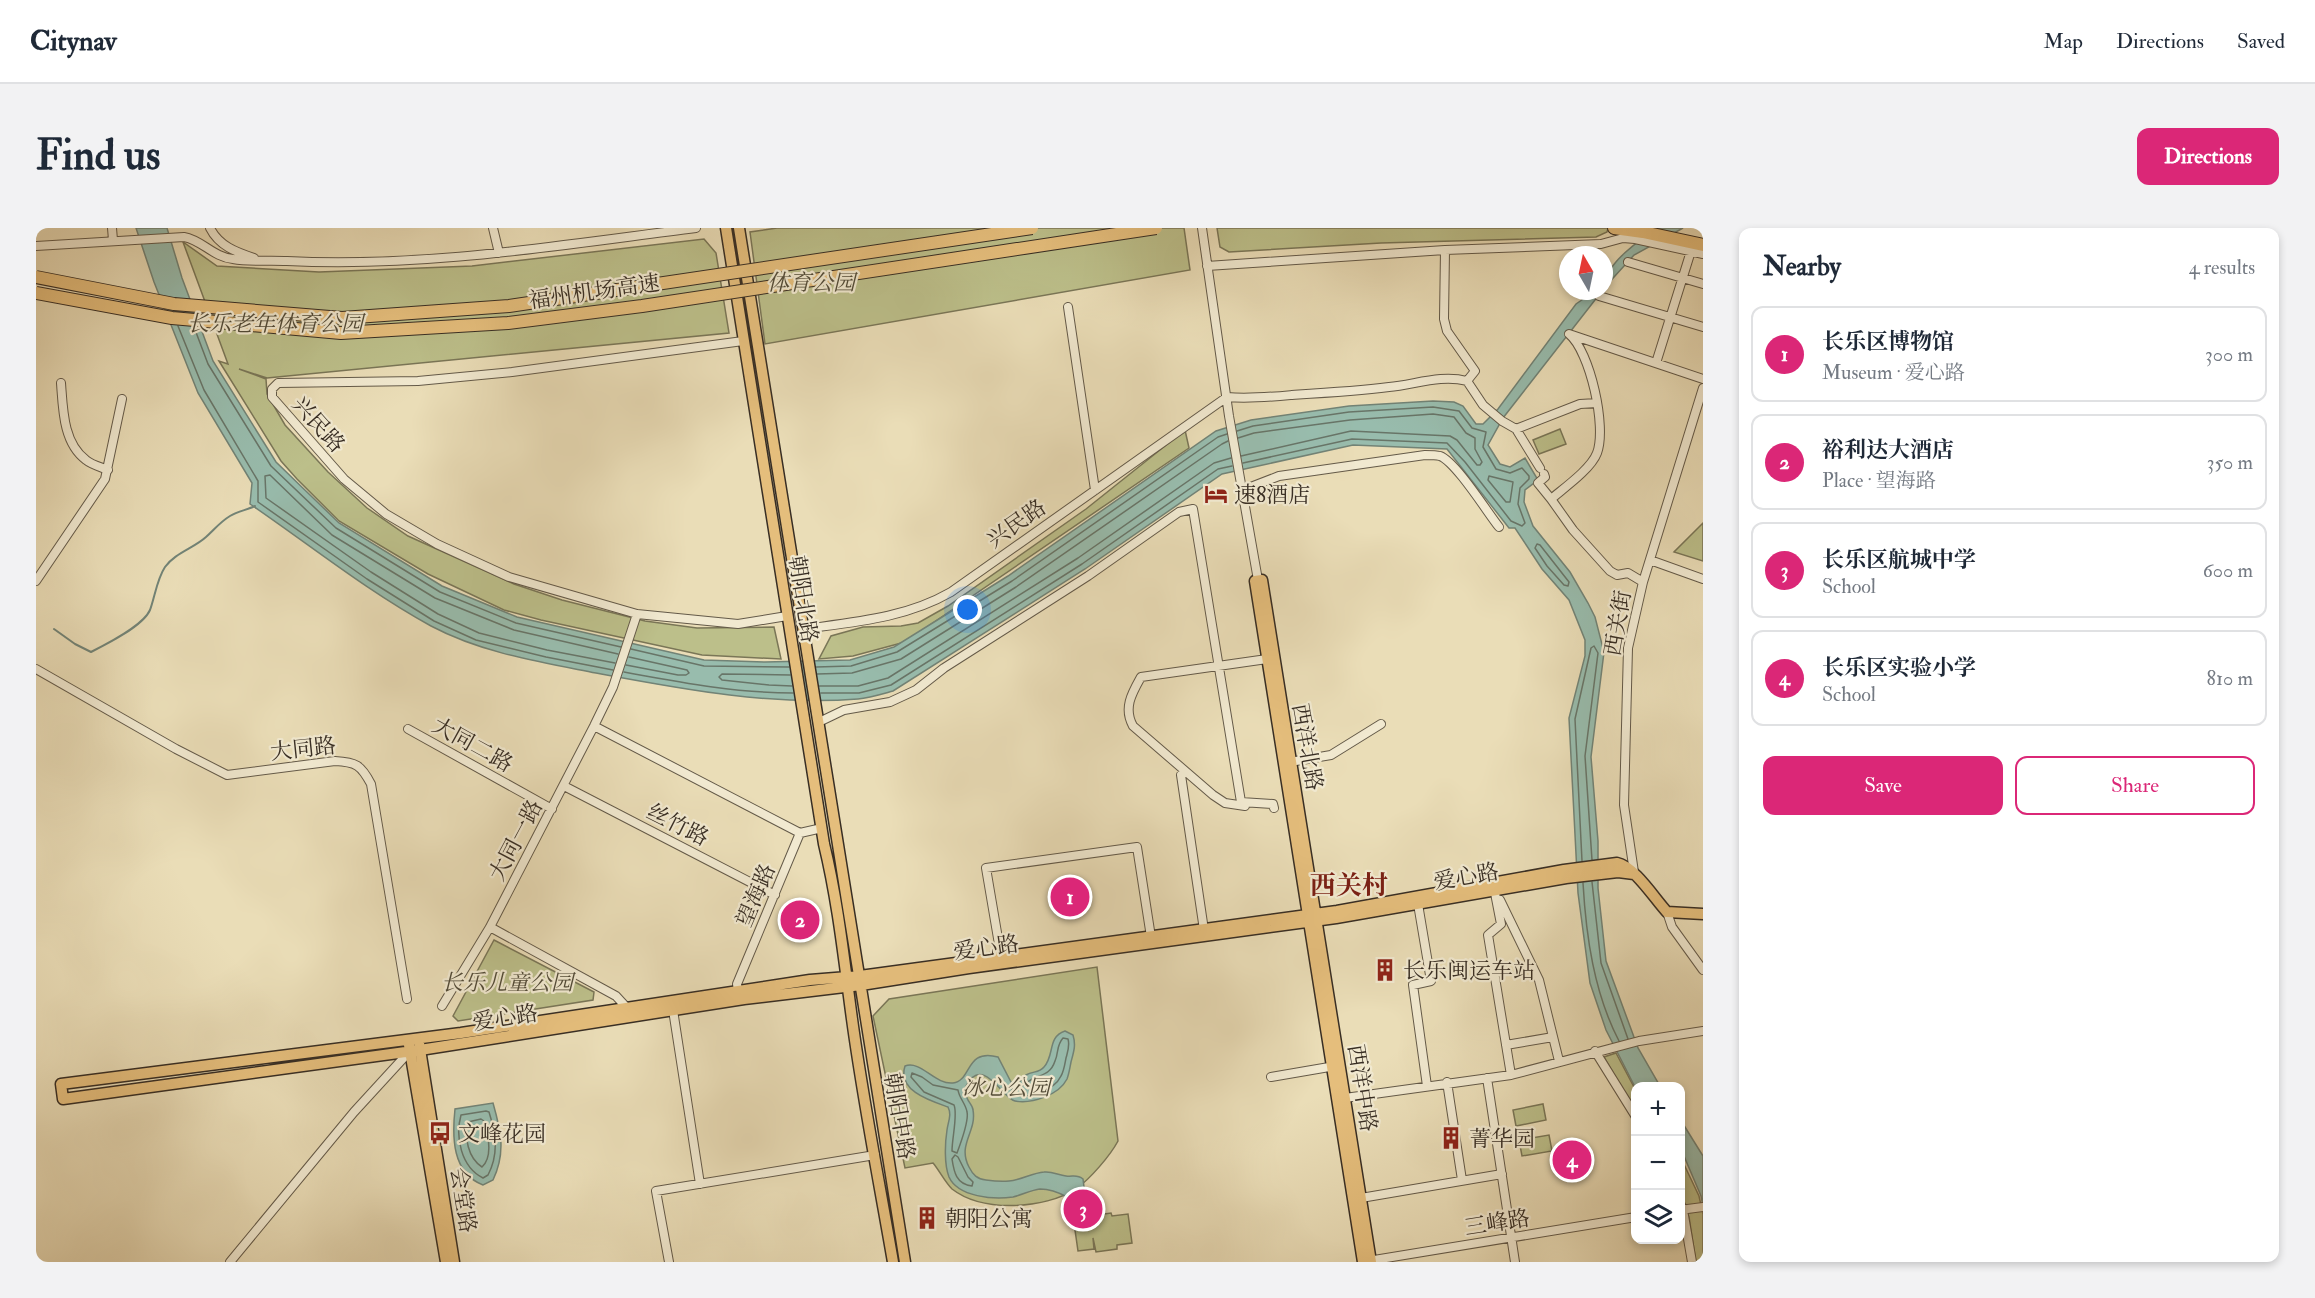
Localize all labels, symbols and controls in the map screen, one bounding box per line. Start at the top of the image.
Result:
text: Citynav [30,24,117,59]
text: Map [2043,28,2083,55]
text: Directions [2116,28,2204,55]
text: Saved [2237,28,2285,55]
button: Directions [2137,128,2279,185]
text: Find us [36,130,160,182]
north arrow [1559,246,1613,300]
text: Nearby [1763,251,1841,283]
text: 4 results [2189,255,2255,280]
street label: 福州机场高速 [527,269,661,315]
park label: 体育公园 [767,269,858,297]
park label: 长乐老年体育公园 [187,310,366,338]
text: 长乐区博物馆 [1822,328,1954,356]
text: 1 [1781,342,1788,367]
text: 300 m [2205,342,2253,367]
text: Museum · 爱心路 [1822,360,1965,385]
street label: 兴民路 [286,391,351,459]
text: 裕利达大酒店 [1822,436,1954,464]
text: 2 [1779,450,1790,475]
text: 350 m [2207,450,2253,475]
text: Place · 望海路 [1822,468,1936,493]
hotel icon: 速8酒店 [1203,481,1229,507]
place label: 速8酒店 [1234,481,1310,509]
street label: 兴民路 [982,493,1052,554]
text: 长乐区航城中学 [1822,546,1976,574]
street label: 朝阳北路 [782,554,824,645]
text: 3 [1781,558,1788,583]
text: 600 m [2203,558,2253,583]
text: School [1822,574,1876,599]
street label: 西关街 [1598,588,1638,658]
your location [953,595,982,624]
text: 长乐区实验小学 [1822,654,1976,682]
text: 4 [1779,666,1790,691]
text: 810 m [2207,666,2253,691]
text: School [1822,682,1876,707]
street label: 西洋北路 [1286,701,1328,793]
street label: 大同二路 [427,711,518,778]
street label: 大同路 [269,732,337,766]
button: Save [1763,756,2003,815]
button: Share [2015,756,2255,815]
street label: 大同一路 [483,795,549,886]
street label: 丝竹路 [642,797,713,852]
street label: 爱心路 [1431,857,1501,897]
street label: 望海路 [730,860,782,931]
district label: 西关村 [1310,870,1388,902]
pin: 1 [1050,874,1090,920]
pin: 2 [780,898,819,942]
street label: 爱心路 [952,930,1021,966]
building icon: 长乐闽运车站 [1372,957,1398,983]
place label: 长乐闽运车站 [1403,957,1535,985]
park label: 长乐儿童公园 [441,969,576,997]
street label: 爱心路 [470,999,540,1037]
street label: 西洋中路 [1341,1043,1383,1134]
street label: 朝阳中路 [878,1070,920,1162]
park label: 冰心公园 [962,1074,1053,1102]
map controls [1631,1082,1685,1244]
button: + [1631,1082,1685,1136]
bus stop icon: 文峰花园 [427,1120,453,1146]
place label: 文峰花园 [458,1120,546,1148]
building icon: 菁华园 [1438,1125,1464,1151]
place label: 菁华园 [1469,1125,1535,1153]
button: − [1631,1136,1685,1190]
pin: 4 [1552,1138,1592,1182]
street label: 会堂路 [444,1165,482,1235]
pin: 3 [1064,1186,1102,1232]
button: layers [1631,1190,1685,1244]
street label: 三峰路 [1462,1204,1532,1242]
building icon: 朝阳公寓 [914,1205,940,1231]
place label: 朝阳公寓 [945,1205,1033,1233]

